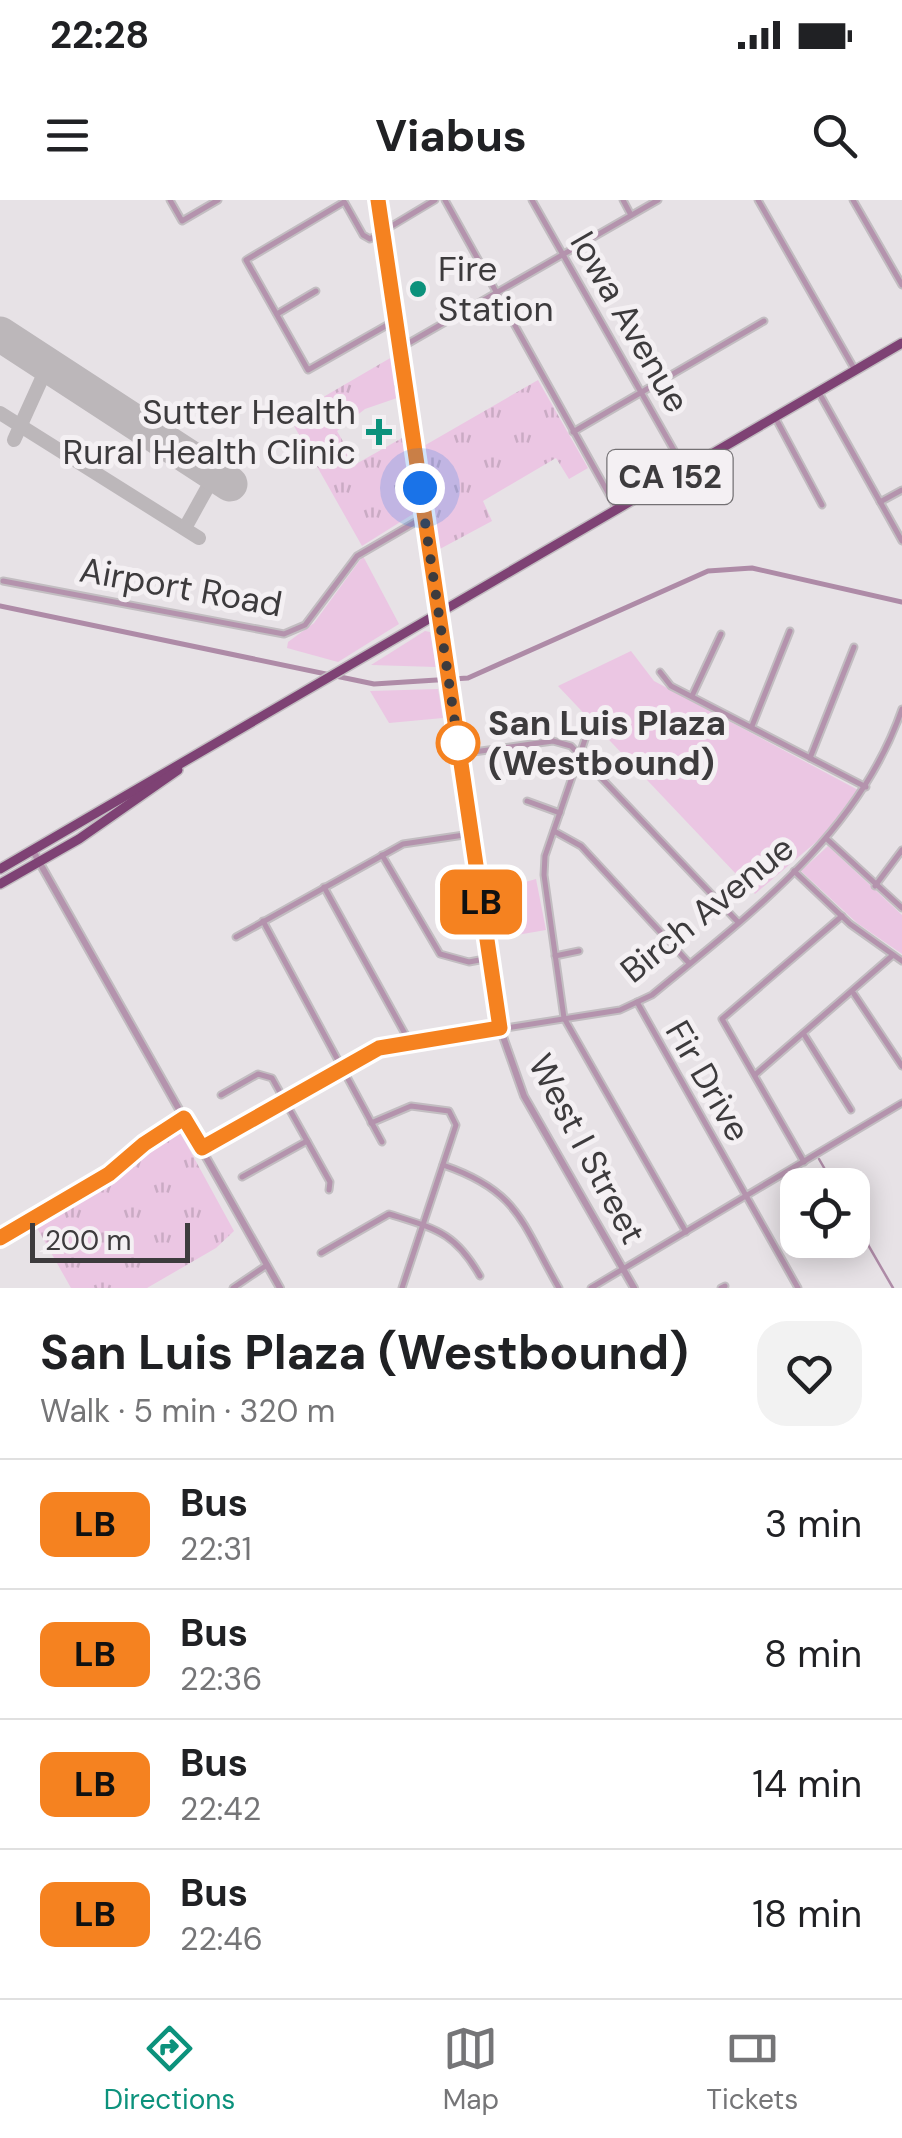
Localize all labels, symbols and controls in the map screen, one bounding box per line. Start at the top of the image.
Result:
text: 22:28 [50,10,149,60]
text: Viabus [375,106,527,165]
icon: menu [40,108,95,163]
icon: search [807,108,862,163]
street label: Iowa Avenue [560,223,700,421]
place label: Fire Station [438,246,554,332]
marker: Fire Station [407,278,429,300]
place label: Sutter Health Rural Health Clinic [63,389,356,475]
marker: Sutter Health Rural Health Clinic [366,419,392,445]
road number: CA 152 [608,450,732,504]
your location [395,463,445,513]
street label: Airport Road [76,547,286,627]
place label: San Luis Plaza (Westbound) [488,700,726,786]
marker: San Luis Plaza (Westbound) [437,722,479,764]
street label: Birch Avenue [611,825,803,993]
line badge: LB [436,870,526,934]
text: LB [460,879,502,925]
street label: Fir Drive [655,1012,761,1150]
street label: West I Street [518,1046,656,1252]
map controls [780,1168,870,1258]
button: locate [780,1168,870,1258]
scale bar [30,1218,190,1262]
text: 200 m [45,1222,132,1259]
text: San Luis Plaza (Westbound) [40,1321,689,1384]
button: heart [757,1321,862,1426]
text: Walk · 5 min · 320 m [40,1390,335,1432]
text: Bus [180,1478,248,1528]
text: 3 min [765,1499,862,1549]
text: LB [74,1501,116,1547]
text: 22:31 [180,1528,252,1570]
text: Bus [180,1608,248,1658]
text: 8 min [764,1629,862,1679]
text: LB [74,1631,116,1677]
text: 22:36 [180,1658,262,1700]
text: Bus [180,1738,248,1788]
text: 14 min [752,1759,862,1809]
text: LB [74,1761,116,1807]
text: 22:42 [180,1788,261,1830]
text: Bus [180,1868,248,1918]
text: 18 min [752,1889,862,1939]
text: LB [74,1891,116,1937]
text: 22:46 [180,1918,263,1960]
tab: Directions [104,2021,235,2118]
tab: Map [443,2021,499,2118]
tab: Tickets [706,2021,798,2118]

